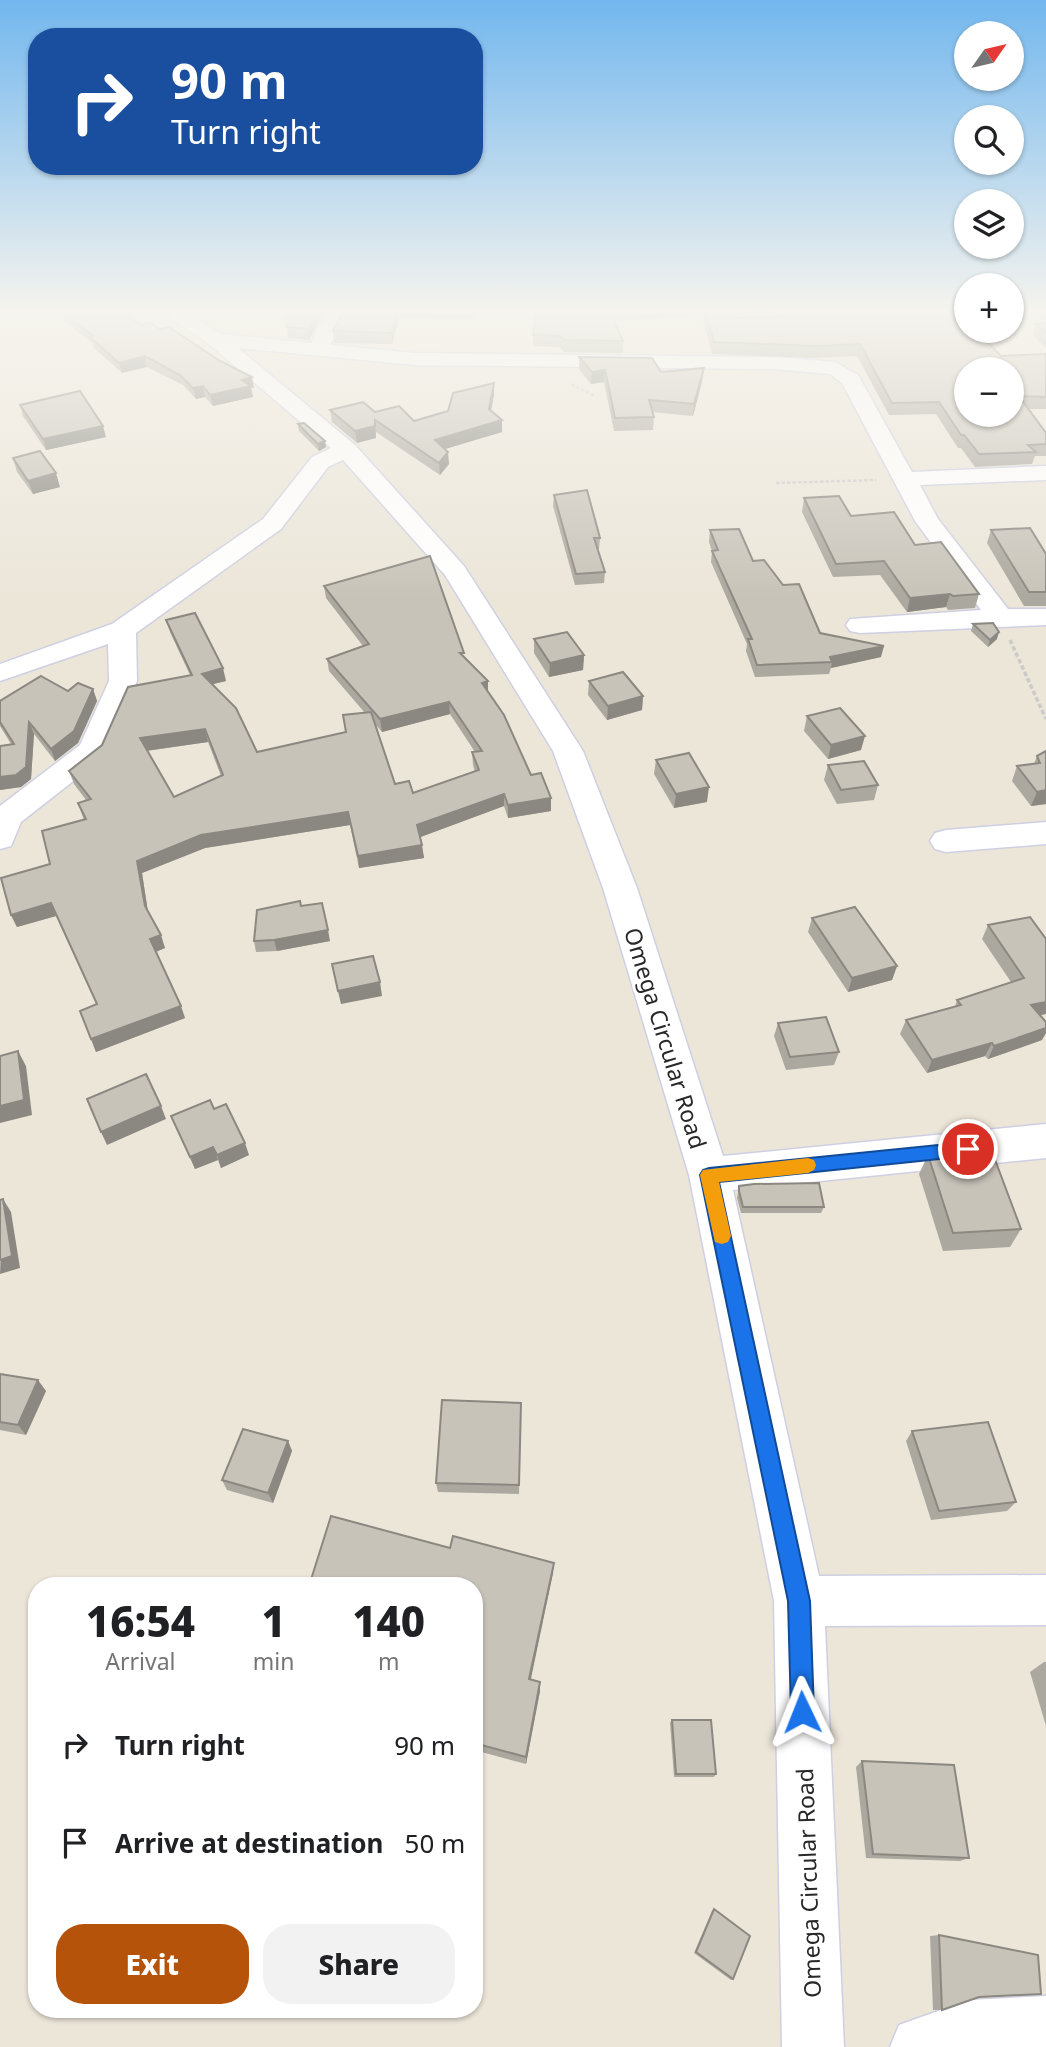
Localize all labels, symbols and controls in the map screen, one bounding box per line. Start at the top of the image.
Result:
north arrow [954,21,1024,91]
map controls [954,21,1024,427]
text: 90 m [171,47,288,113]
icon: right [56,56,147,147]
button: search [954,105,1024,175]
text: Turn right [171,110,321,153]
button: layers [954,189,1024,259]
button: + [954,273,1024,343]
button: − [954,357,1024,427]
street label: Omega Circular Road [617,923,715,1153]
pin [938,1119,998,1179]
icon: arrive [949,1130,987,1168]
text: 16:54 [86,1592,195,1649]
text: 1 [261,1592,286,1649]
text: 140 [352,1592,425,1649]
text: Arrival [105,1645,175,1677]
text: min [253,1645,294,1677]
text: m [378,1645,399,1677]
position arrow [765,1675,839,1749]
icon: right [56,1726,94,1764]
text: Turn right [115,1727,245,1763]
text: 90 m [394,1727,455,1763]
street label: Omega Circular Road [788,1768,828,1998]
icon: arrive [56,1824,94,1862]
text: Arrive at destination [115,1825,384,1861]
text: 50 m [405,1825,465,1861]
button: Exit [56,1924,249,2004]
button: Share [263,1924,455,2004]

